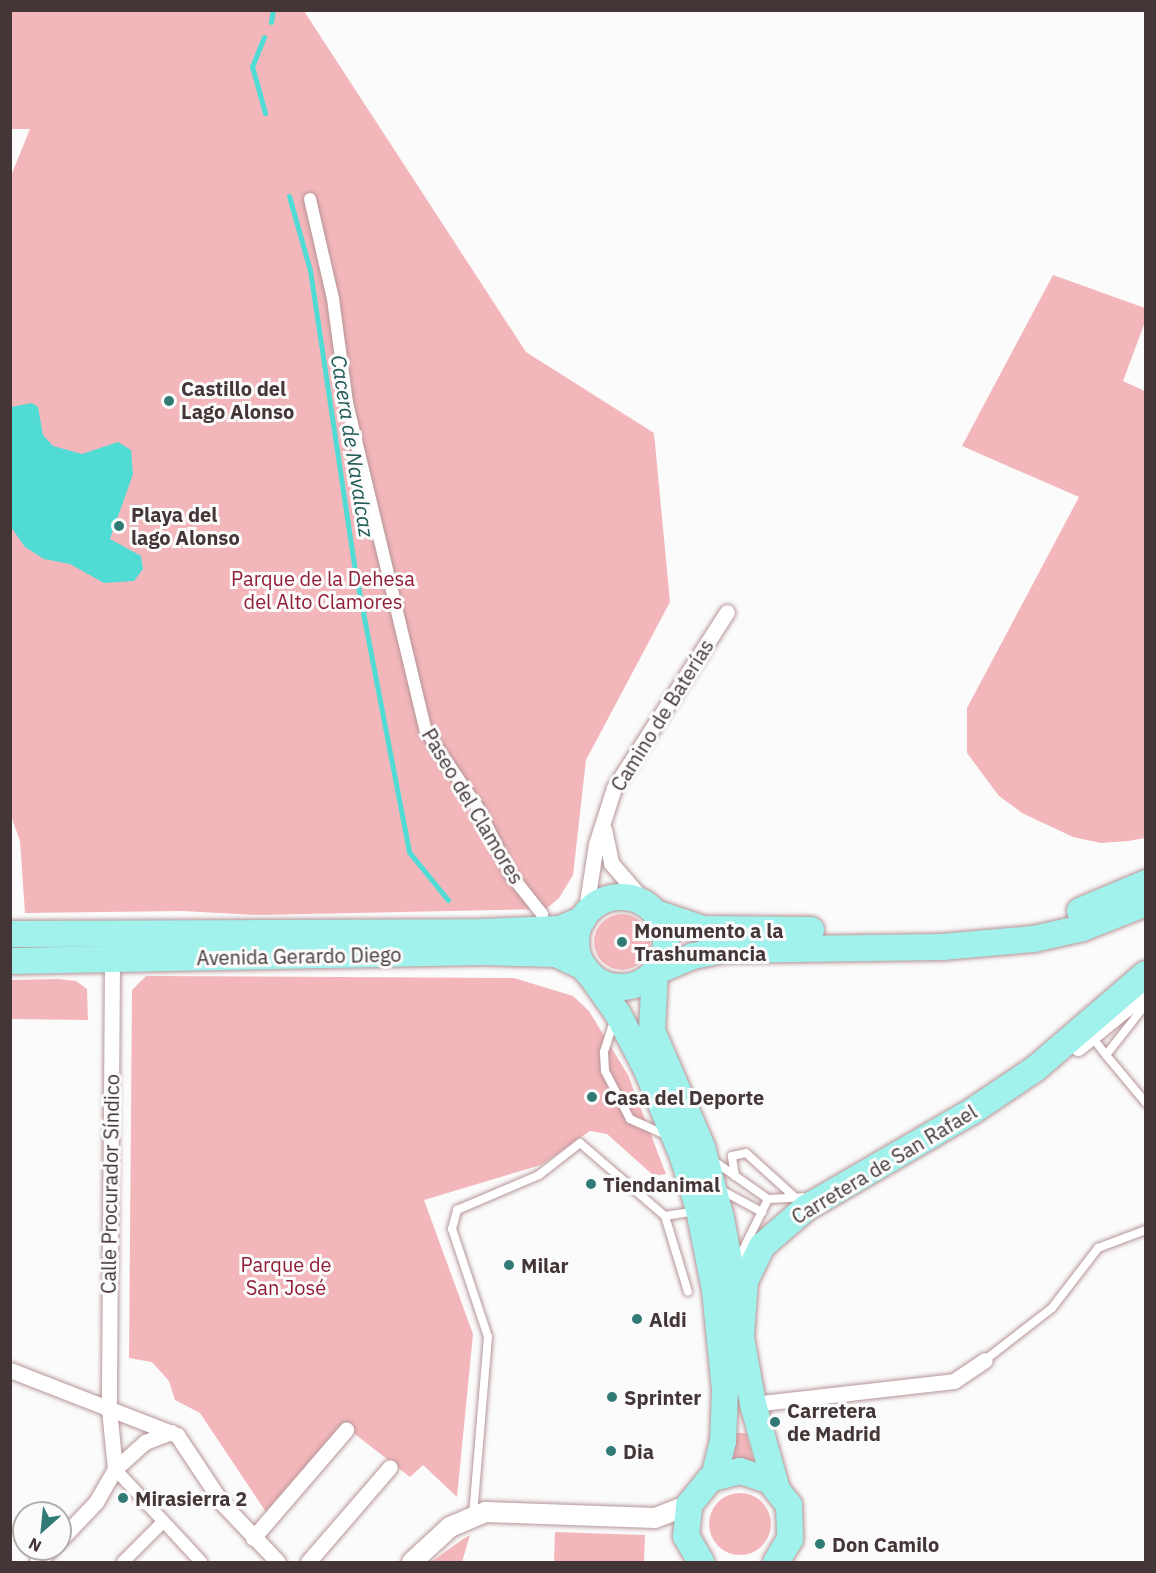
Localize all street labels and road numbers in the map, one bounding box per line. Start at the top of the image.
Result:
street label: Camino de Baterías [606,635,718,795]
street label: Paseo del Clamores [417,724,529,888]
street label: Avenida Gerardo Diego [196,942,402,970]
street label: Calle Procurador Síndico [96,1074,124,1294]
street label: Carretera de San Rafael [787,1099,981,1229]

